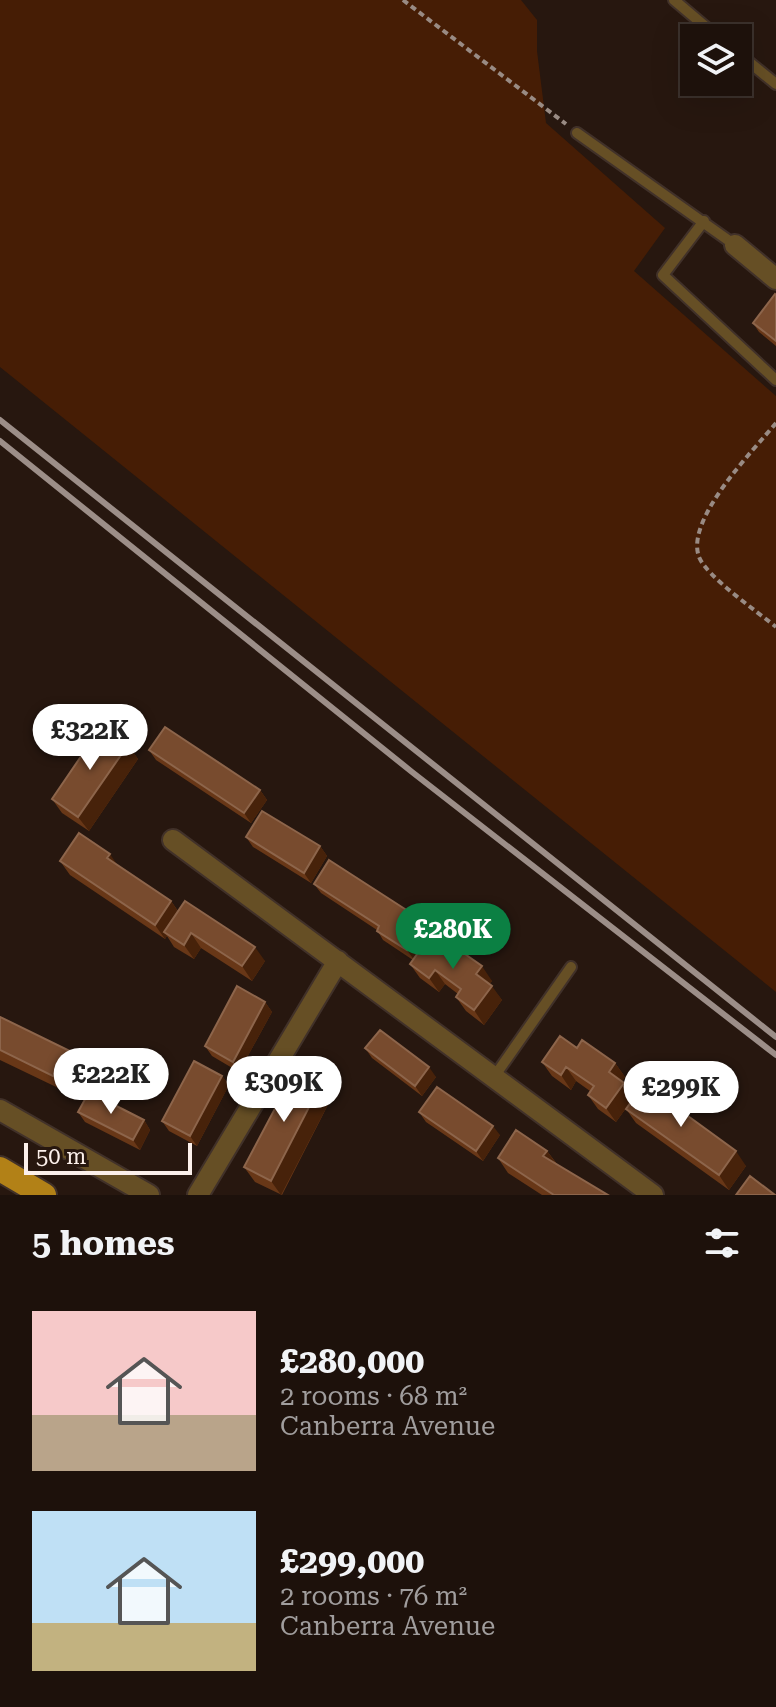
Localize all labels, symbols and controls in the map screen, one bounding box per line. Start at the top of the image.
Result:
map controls [680,24,752,96]
button: layers [680,24,752,96]
pin: £322K [34,704,146,772]
text: £322K [51,715,129,745]
pin: £280K [397,903,509,971]
text: £280K [414,914,492,944]
pin: £222K [55,1048,167,1116]
pin: £309K [228,1056,340,1124]
text: £222K [72,1059,150,1089]
pin: £299K [625,1061,737,1129]
text: £309K [245,1067,323,1097]
text: £299K [642,1072,720,1102]
scale bar [24,1139,192,1175]
text: 50 m [36,1144,86,1169]
icon: filters [700,1221,744,1265]
text: 5 homes [32,1223,175,1263]
text: £280,000 [280,1341,424,1381]
icon: home [96,1343,192,1439]
text: 2 rooms · 68 m² [280,1381,467,1411]
text: Canberra Avenue [280,1411,495,1441]
text: £299,000 [280,1541,424,1581]
icon: home [96,1543,192,1639]
text: 2 rooms · 76 m² [280,1581,467,1611]
text: Canberra Avenue [280,1611,495,1641]

